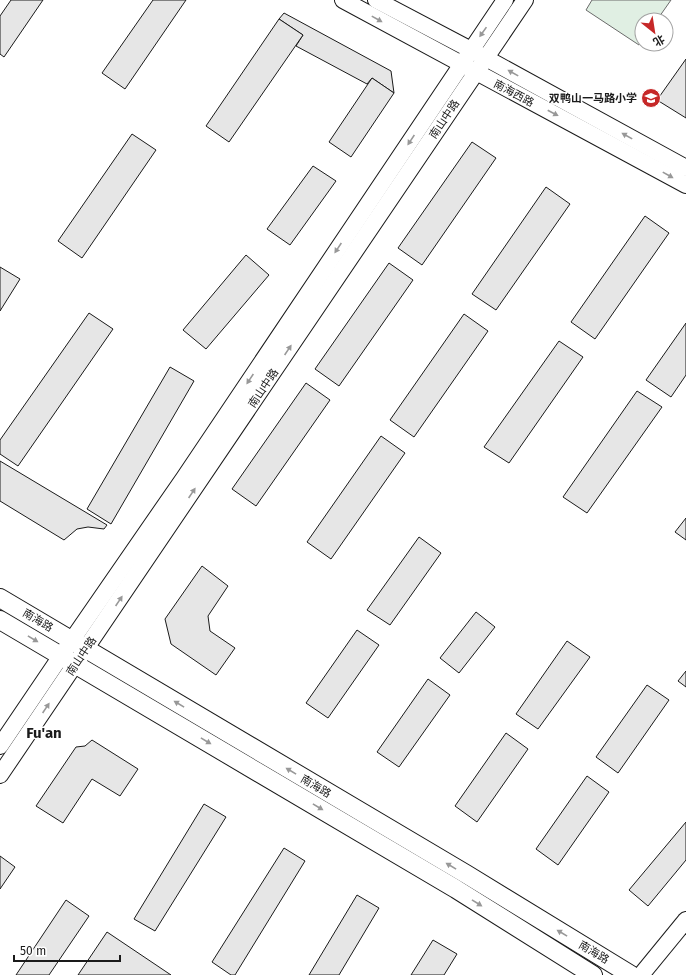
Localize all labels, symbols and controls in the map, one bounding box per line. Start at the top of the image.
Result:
north arrow [634,12,674,52]
one-way arrow [372,15,383,22]
one-way arrow [479,27,487,37]
text: 北 [651,32,667,49]
one-way arrow [508,70,519,77]
street label: 南海西路 [491,77,536,110]
school or university icon: 双鸭山一马路小学 [640,87,662,109]
place label: 双鸭山一马路小学 [549,92,637,105]
street label: 南山中路 [427,97,462,141]
one-way arrow [548,110,559,117]
one-way arrow [621,133,633,139]
one-way arrow [407,135,415,145]
one-way arrow [662,172,674,178]
one-way arrow [334,243,342,253]
one-way arrow [284,345,292,356]
street label: 南山中路 [246,366,281,410]
one-way arrow [246,374,254,384]
one-way arrow [188,488,196,498]
one-way arrow [115,595,123,606]
street label: 南海路 [20,606,55,634]
street label: 南山中路 [64,634,99,678]
one-way arrow [28,636,39,643]
one-way arrow [173,701,185,708]
one-way arrow [42,703,50,713]
district label: Fu'an [26,724,62,742]
one-way arrow [200,738,212,745]
one-way arrow [285,767,297,774]
street label: 南海路 [298,772,333,800]
one-way arrow [312,804,324,811]
one-way arrow [445,862,457,869]
one-way arrow [471,899,483,906]
one-way arrow [557,929,567,937]
scale bar [14,937,120,963]
street label: 南海路 [576,938,611,966]
text: 50 m [20,944,46,958]

